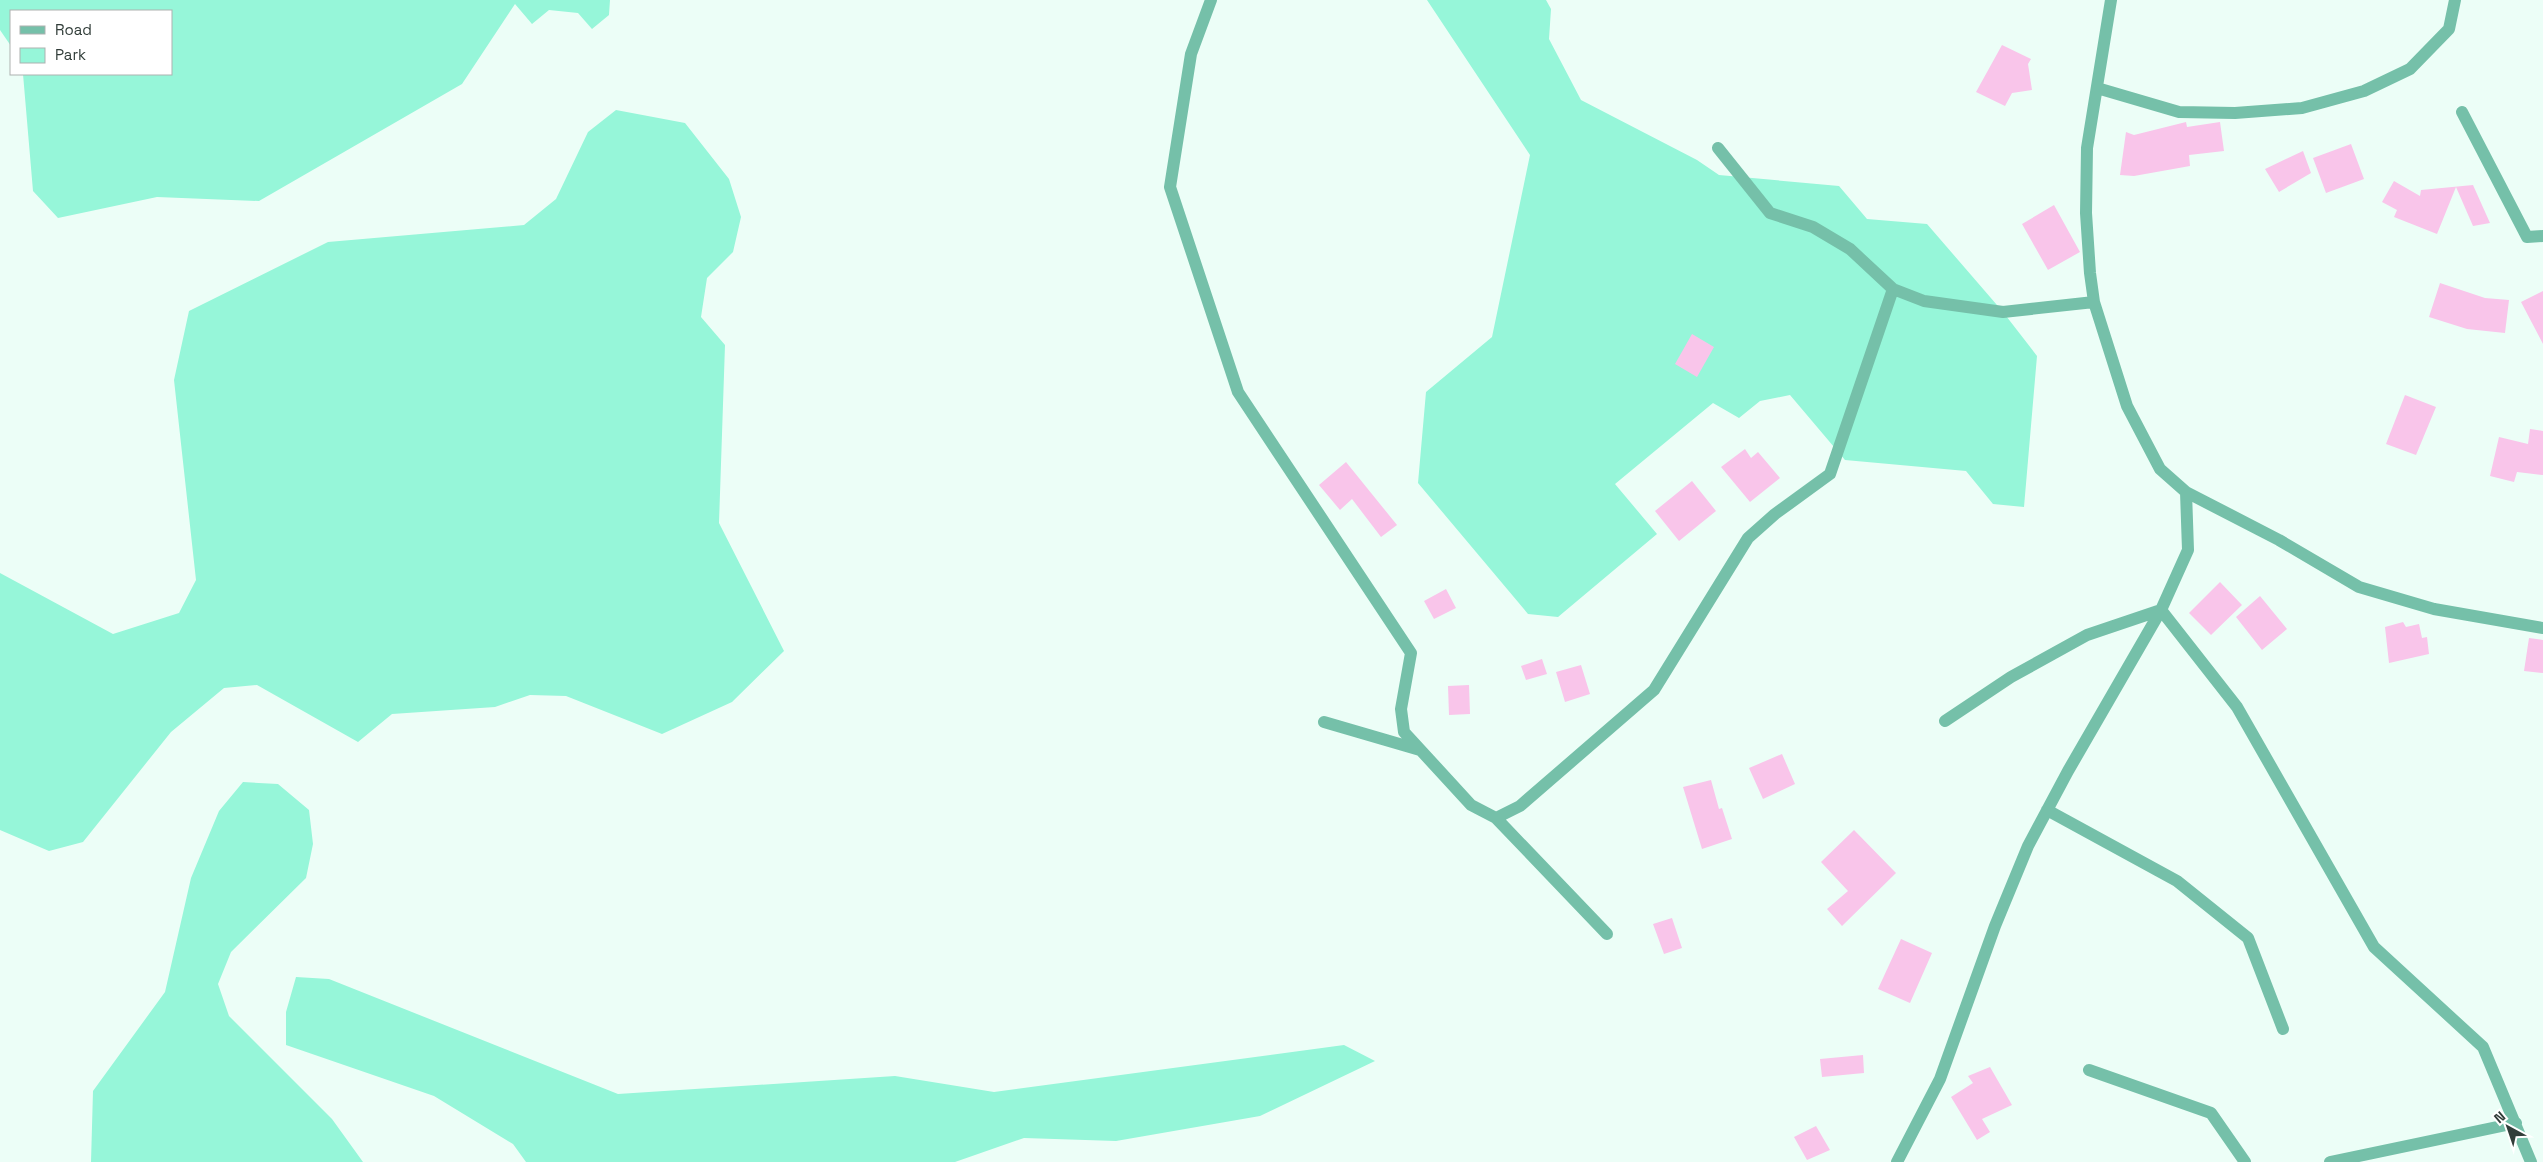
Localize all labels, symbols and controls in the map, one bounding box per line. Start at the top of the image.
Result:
legend [10,10,172,75]
text: Road [55,20,92,39]
text: Park [55,45,86,64]
north arrow [2483,1102,2533,1152]
text: N [2490,1107,2509,1127]

